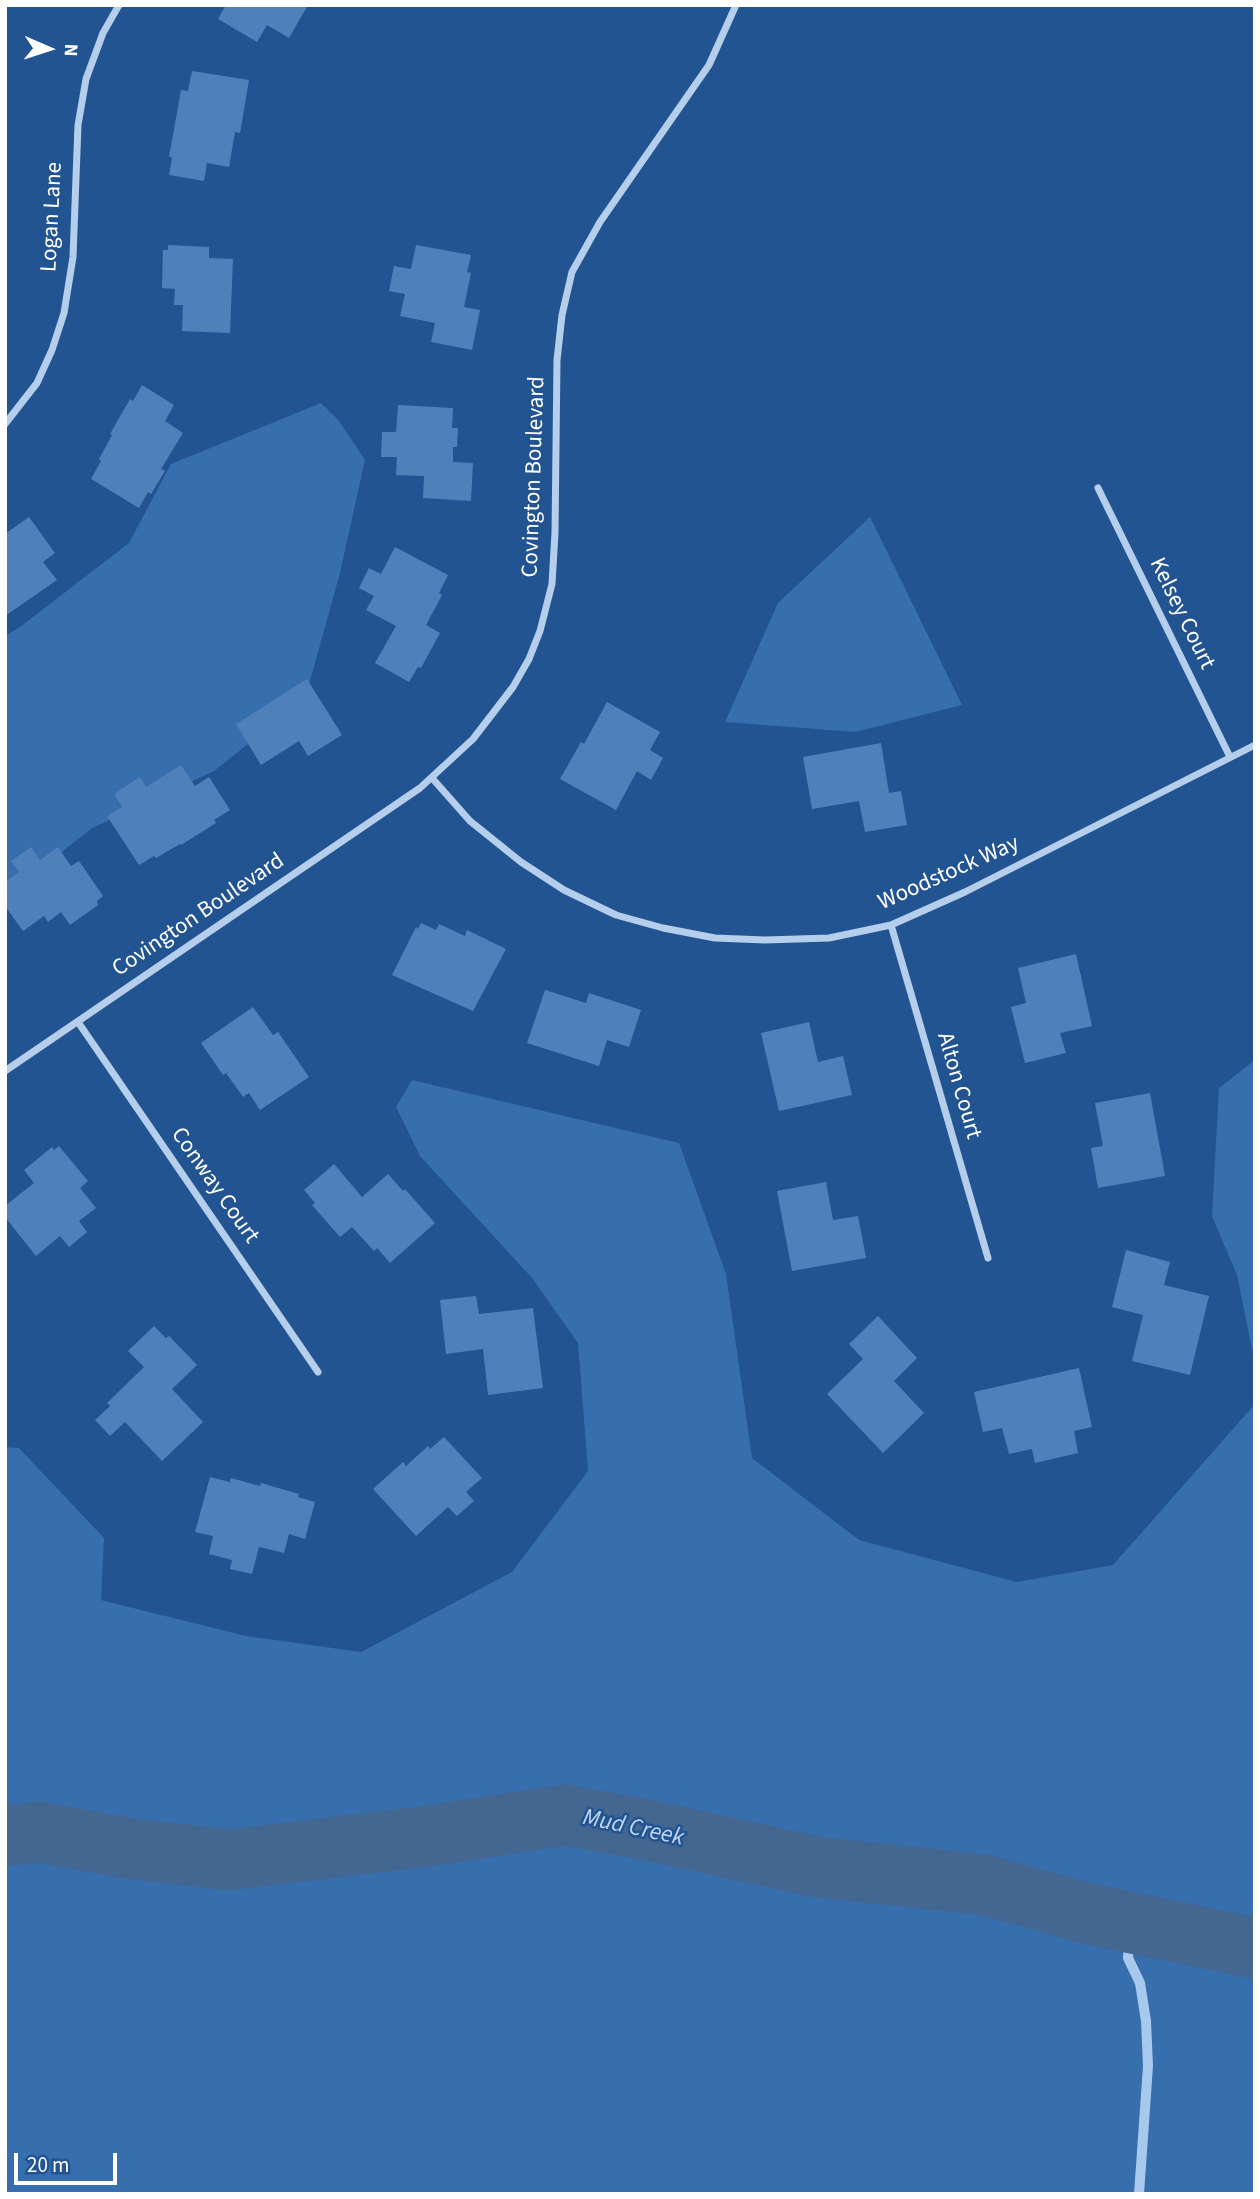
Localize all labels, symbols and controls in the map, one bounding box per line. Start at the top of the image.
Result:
north arrow [14,14,84,84]
text: N [57,43,84,57]
street label: Logan Lane [36,161,70,273]
street label: Covington Boulevard [518,376,552,578]
street label: Kelsey Court [1142,554,1220,674]
street label: Woodstock Way [874,831,1024,917]
street label: Covington Boulevard [108,848,290,984]
street label: Alton Court [930,1030,986,1142]
street label: Conway Court [164,1123,264,1249]
water label: Mud Creek [580,1804,686,1854]
scale bar [18,2140,121,2184]
text: 20 m [27,2150,69,2180]

